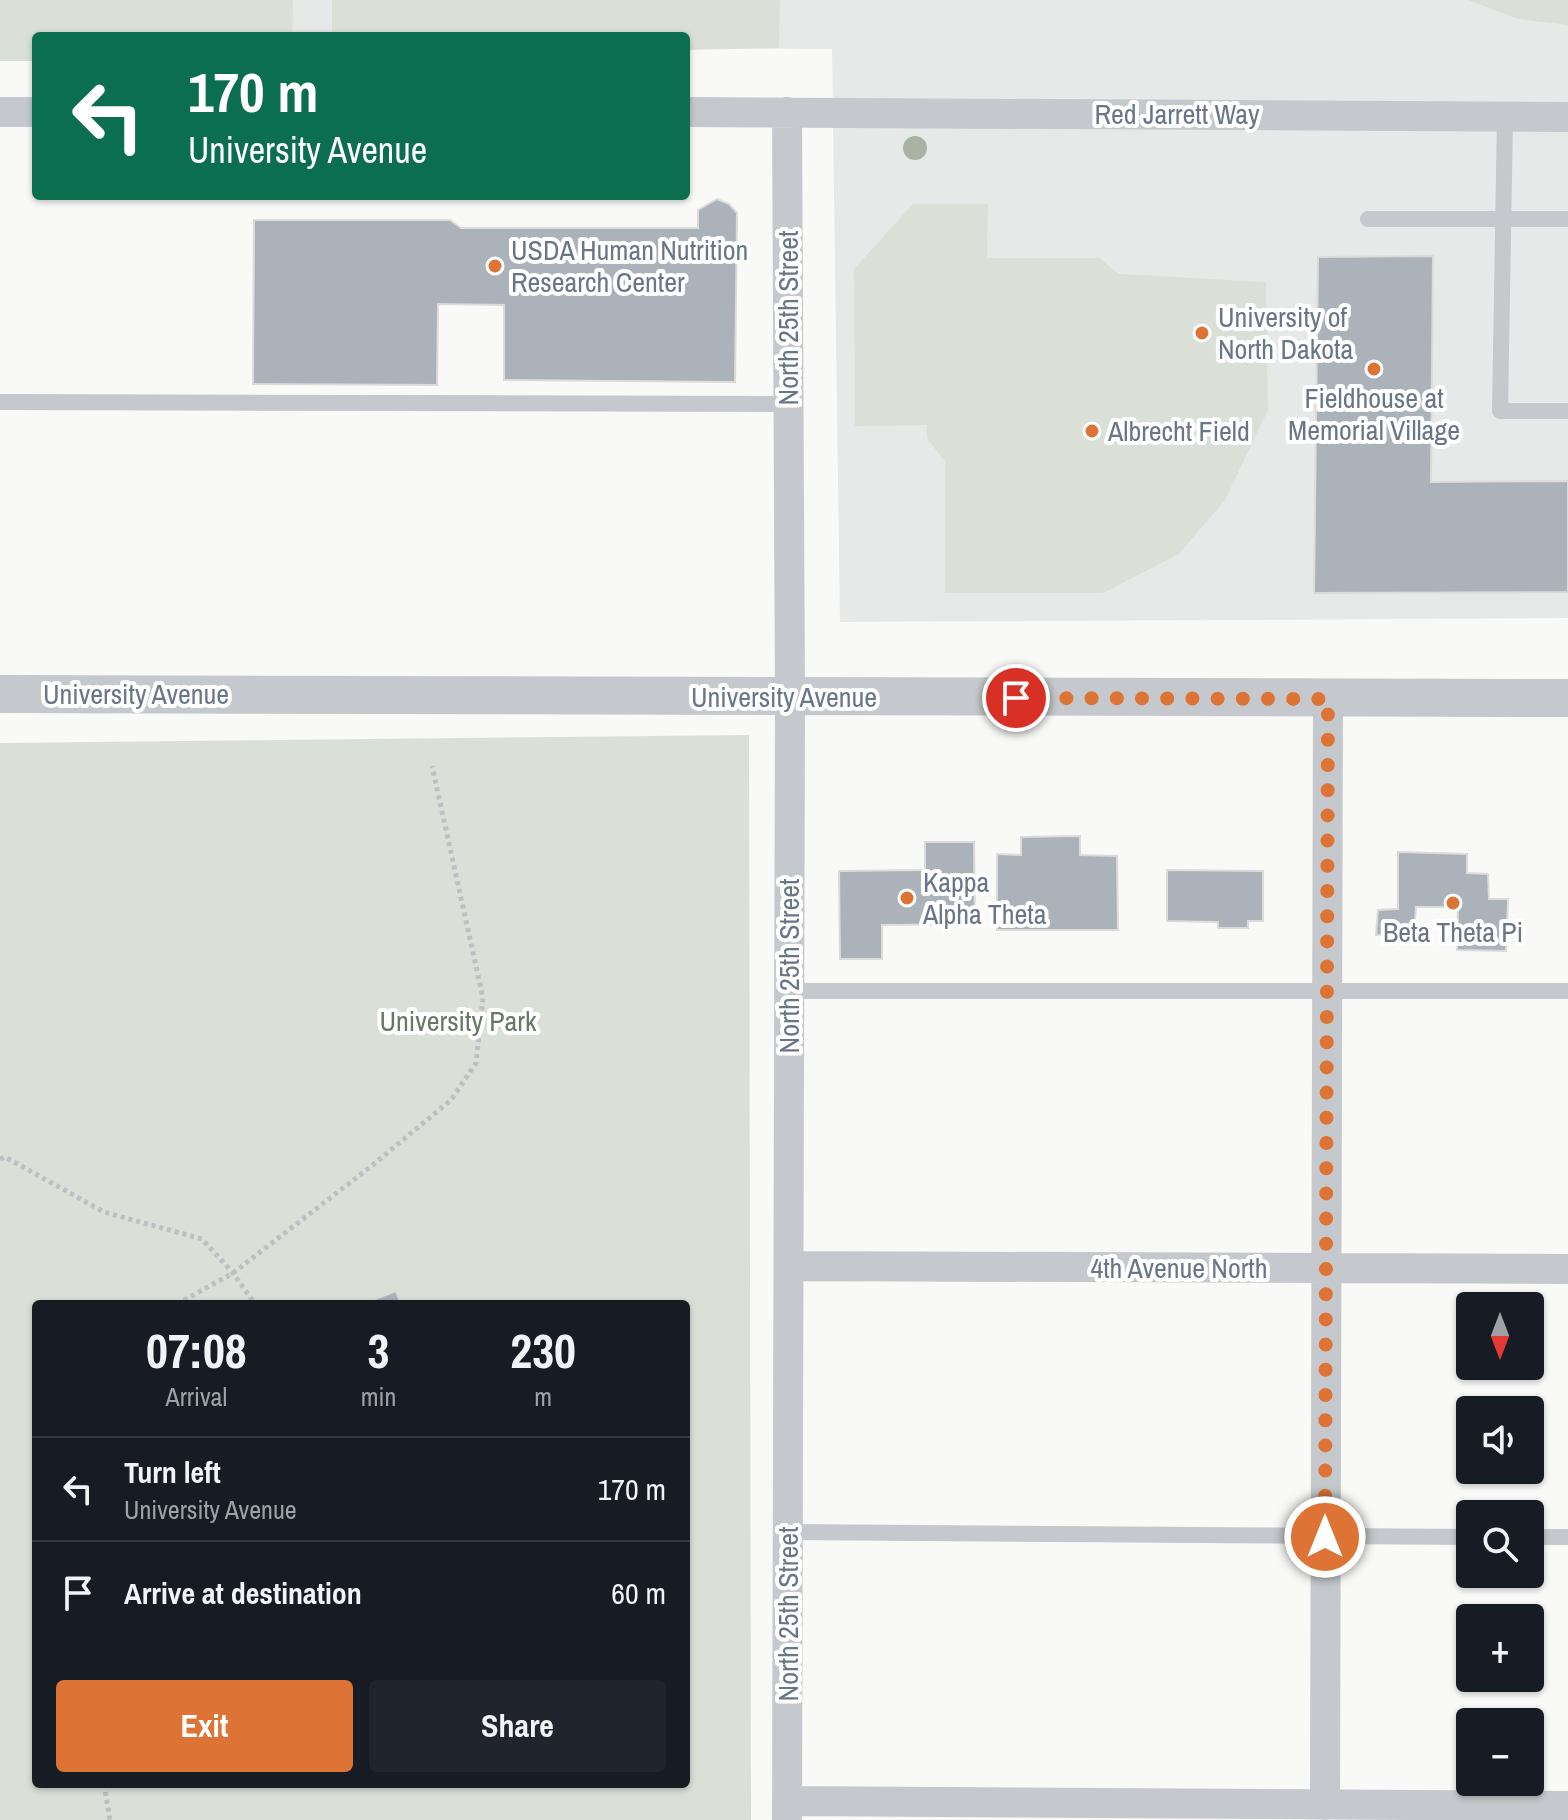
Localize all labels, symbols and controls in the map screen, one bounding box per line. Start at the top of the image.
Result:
text: 170 m [188,54,318,129]
icon: left [56,64,160,168]
street label: Red Jarrett Way [1094,95,1260,133]
text: University Avenue [188,126,427,174]
place label: USDA Human Nutrition Research Center [511,231,748,301]
street label: North 25th Street [769,231,807,405]
marker: USDA Human Nutrition Research Center [486,257,504,275]
place label: University of North Dakota [1218,298,1354,368]
marker: University of North Dakota [1193,324,1211,342]
marker: Fieldhouse at Memorial Village [1365,360,1383,378]
place label: Fieldhouse at Memorial Village [1288,379,1460,449]
place label: Albrecht Field [1107,412,1250,450]
marker: Albrecht Field [1083,422,1101,440]
pin [982,664,1050,732]
street label: University Avenue [43,675,229,713]
icon: arrive [994,676,1038,720]
street label: University Avenue [691,678,877,716]
place label: Kappa Alpha Theta [922,863,1047,933]
street label: North 25th Street [770,879,808,1053]
marker: Kappa Alpha Theta [898,889,916,907]
marker: Beta Theta Pi [1444,894,1462,912]
place label: Beta Theta Pi [1383,913,1523,951]
park label: University Park [380,1002,537,1040]
street label: 4th Avenue North [1090,1249,1268,1287]
north arrow [1456,1292,1544,1380]
map controls [1456,1292,1544,1796]
text: 07:08 [146,1318,247,1383]
text: 3 [368,1318,389,1383]
text: 230 [510,1318,576,1383]
text: Arrival [166,1379,227,1414]
text: min [361,1379,396,1414]
text: m [534,1379,552,1414]
button: sound [1456,1396,1544,1484]
text: Turn left [124,1452,221,1492]
icon: left [56,1467,100,1511]
text: 170 m [598,1469,666,1509]
text: University Avenue [124,1492,297,1527]
position arrow [1283,1495,1367,1579]
button: search [1456,1500,1544,1588]
street label: North 25th Street [769,1527,807,1701]
icon: arrive [56,1571,100,1615]
text: Arrive at destination [124,1573,362,1613]
text: 60 m [611,1573,666,1613]
button: + [1456,1604,1544,1692]
button: Exit [56,1680,353,1772]
button: Share [369,1680,666,1772]
button: − [1456,1708,1544,1796]

